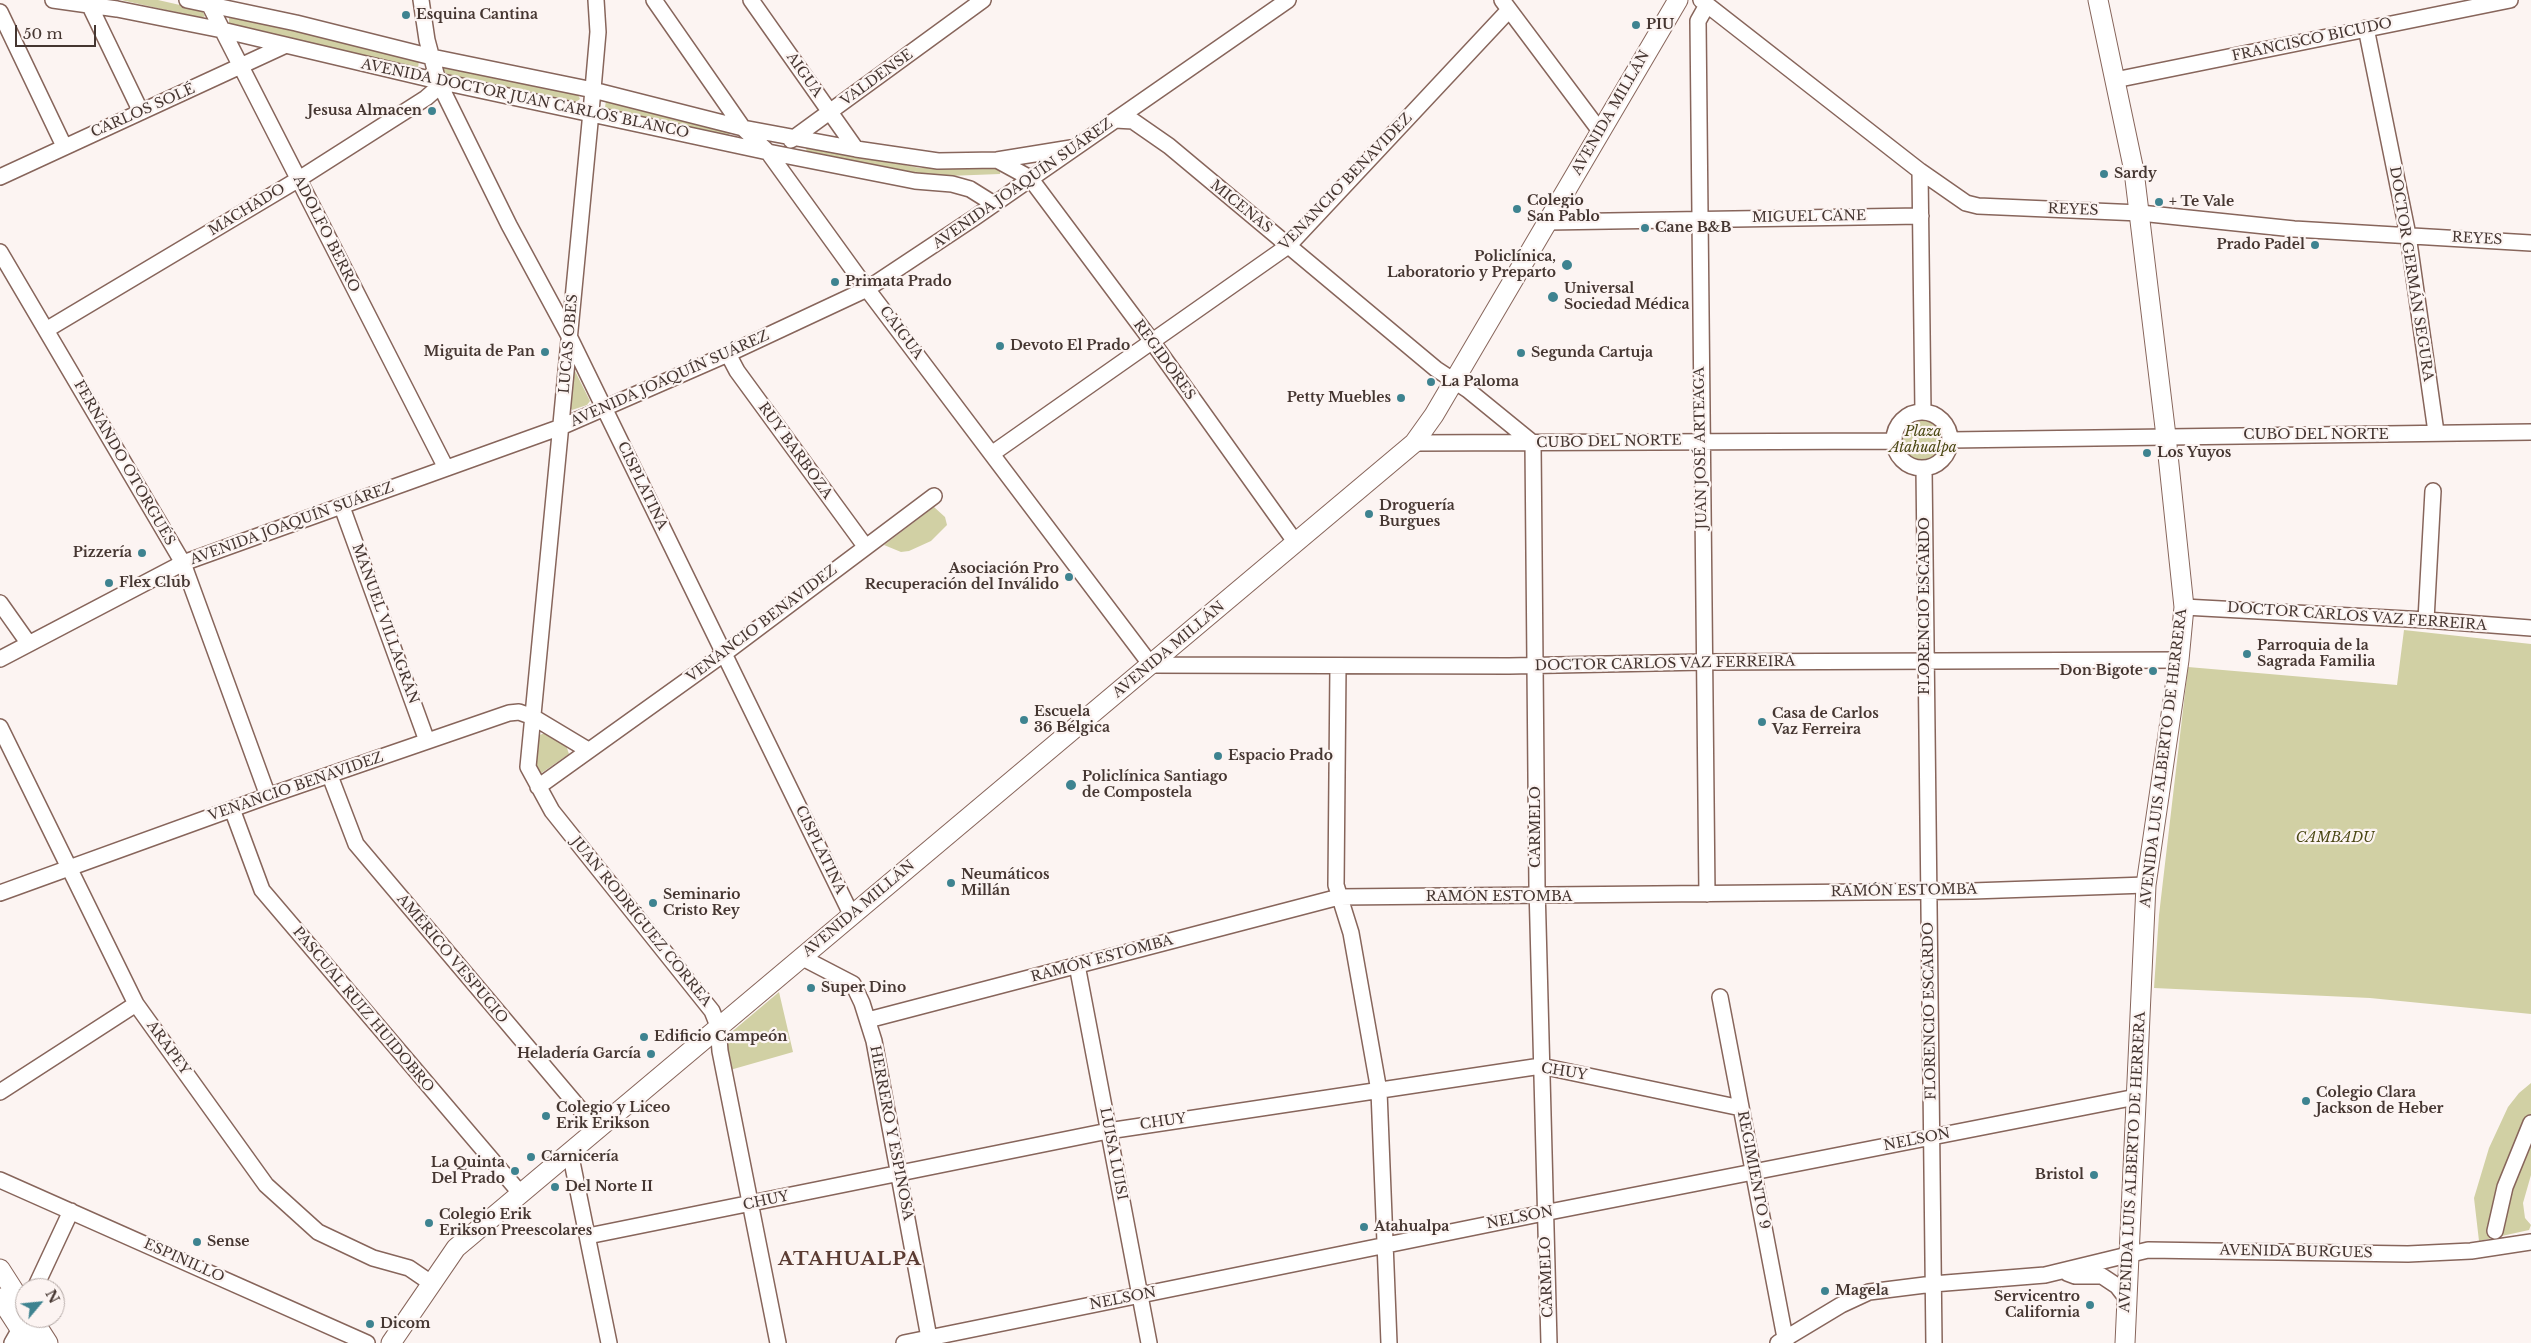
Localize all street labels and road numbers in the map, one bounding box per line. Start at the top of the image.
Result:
street label: FRANCISCO BICUDO [2230,15,2394,65]
street label: VALDENSE [838,46,916,110]
street label: AVENIDA MILLÁN [1568,48,1654,178]
street label: AIGUA [783,49,825,101]
street label: AVENIDA DOCTOR JUAN CARLOS BLANCO [360,56,690,142]
street label: CARLOS SOLÉ [88,81,198,141]
street label: VENANCIO BENAVIDEZ [1276,110,1416,254]
street label: AVENIDA JOAQUÍN SUÁREZ [930,115,1116,253]
street label: DOCTOR GERMÁN SEGURA [2386,165,2436,383]
street label: ADOLFO BERRO [289,173,363,295]
street label: MICENAS [1207,177,1275,237]
street label: MACHADO [206,181,288,239]
street label: REYES [2047,201,2099,219]
street label: MIGUEL CANE [1752,208,1866,226]
street label: REYES [2451,229,2503,249]
street label: LUCAS OBES [556,294,582,394]
street label: CAIGUA [876,303,926,363]
street label: REGIDORES [1129,317,1199,403]
street label: AVENIDA JOAQUÍN SUÁREZ [568,327,772,431]
street label: JUAN JOSÉ ARTEAGA [1691,367,1711,529]
street label: FERNANDO OTORGUÉS [70,378,178,548]
street label: RUY BARBOZA [754,400,836,502]
street label: CUBO DEL NORTE [2243,427,2389,443]
street label: CUBO DEL NORTE [1536,432,1682,452]
street label: CISPLATINA [613,439,671,533]
street label: AVENIDA JOAQUÍN SUÁREZ [188,479,396,569]
street label: FLORENCIO ESCARDO [1917,517,1933,695]
street label: MANUEL VILLAGRÁN [348,542,422,706]
street label: VENANCIO BENAVIDEZ [684,562,840,686]
street label: AVENIDA MILLÁN [1110,598,1228,702]
street label: DOCTOR CARLOS VAZ FERREIRA [2227,600,2487,634]
street label: AVENIDA LUIS ALBERTO DE HERRERA [2137,607,2191,909]
street label: DOCTOR CARLOS VAZ FERREIRA [1535,653,1795,675]
street label: VENANCIO BENAVIDEZ [206,749,386,825]
street label: CARMELO [1528,786,1544,868]
street label: CISPLATINA [791,803,849,897]
street label: JUAN RODRÍGUEZ CORREA [567,834,715,1010]
street label: AVENIDA MILLÁN [800,857,918,961]
street label: RAMÓN ESTOMBA [1831,881,1977,901]
street label: RAMÓN ESTOMBA [1426,889,1572,905]
street label: AMÉRICO VESPUCIO [393,891,511,1027]
street label: FLORENCIO ESCARDO [1920,922,1940,1100]
street label: PASCUAL RUIZ HUIDOBRO [289,924,437,1096]
street label: RAMÓN ESTOMBA [1029,932,1175,986]
street label: AVENIDA LUIS ALBERTO DE HERRERA [2117,1011,2149,1313]
street label: ARAPEY [143,1018,193,1078]
street label: HERRERO Y ESPINOSA [866,1044,916,1222]
street label: CHUY [1540,1060,1588,1084]
street label: LUISA LUISI [1096,1106,1130,1202]
street label: REGIMIENTO 9 [1733,1109,1773,1231]
street label: CHUY [1139,1110,1187,1134]
street label: NELSON [1882,1125,1952,1155]
street label: CHUY [742,1188,790,1214]
street label: NELSON [1485,1203,1555,1233]
street label: ESPINILLO [141,1236,227,1286]
street label: CARMELO [1537,1236,1557,1318]
street label: AVENIDA BURGUES [2219,1242,2373,1262]
street label: NELSON [1088,1284,1158,1314]

